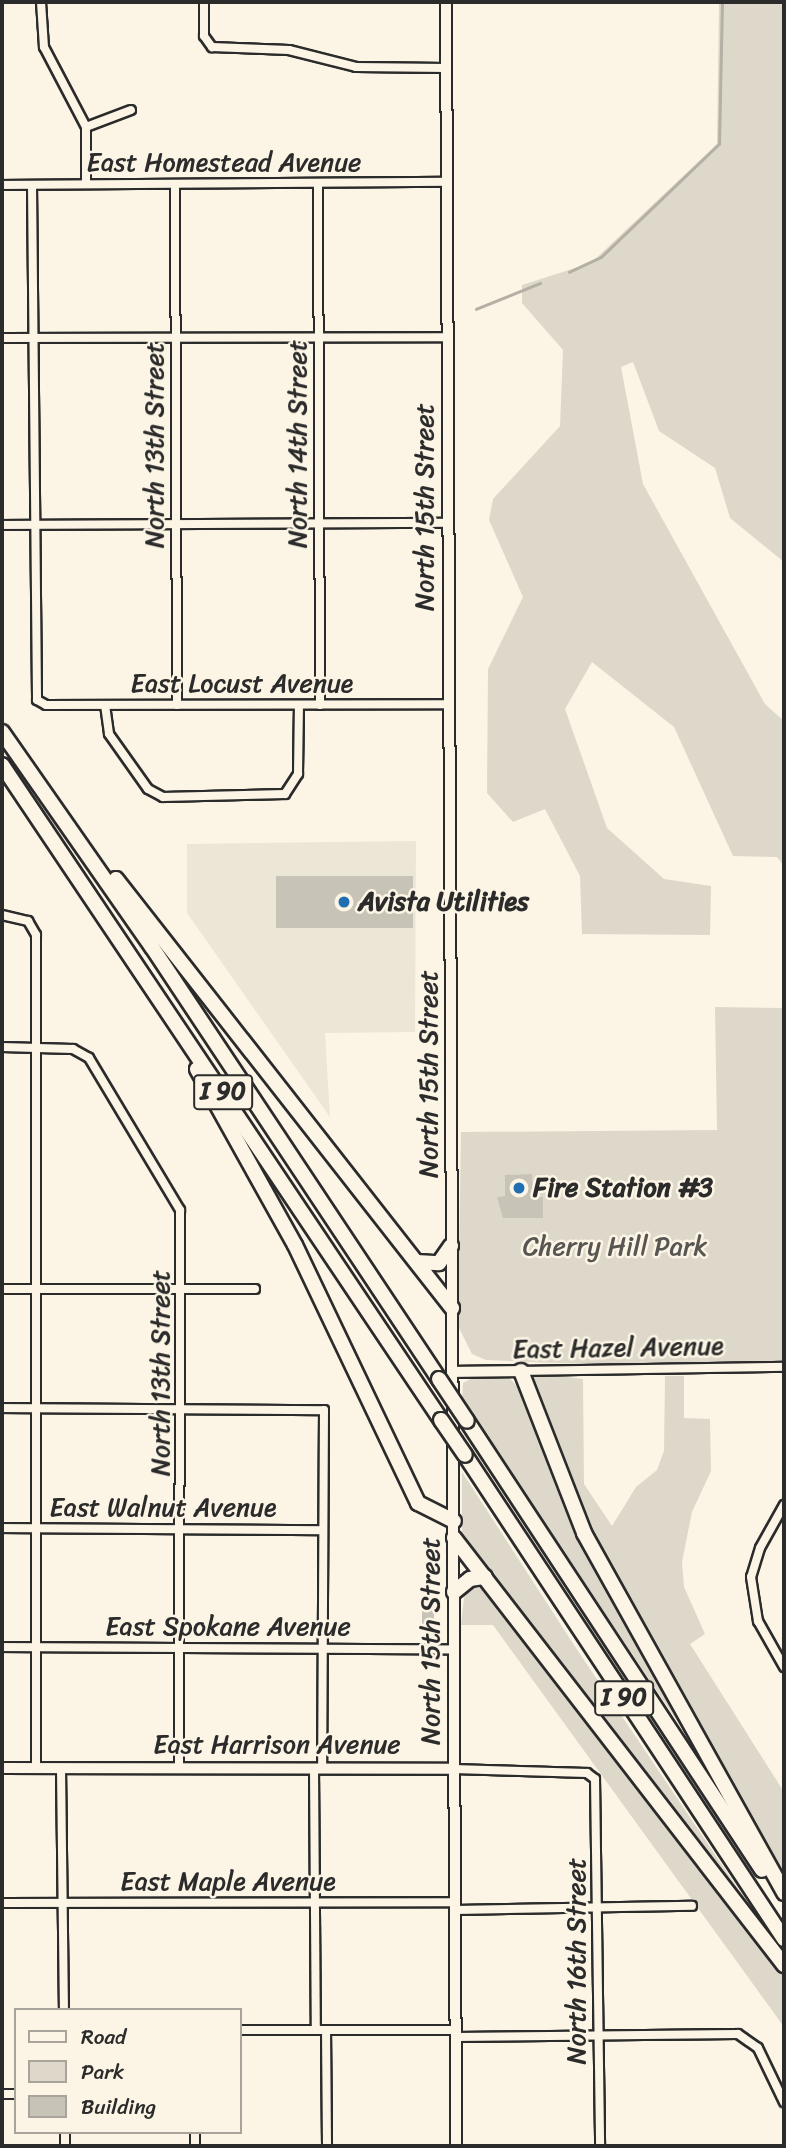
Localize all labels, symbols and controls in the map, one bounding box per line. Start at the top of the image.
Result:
street label: East Homestead Avenue [87,147,361,179]
street label: North 14th Street [282,340,314,548]
street label: North 13th Street [139,342,171,548]
street label: North 15th Street [409,403,441,611]
street label: East Locust Avenue [131,668,353,700]
place label: Avista Utilities [358,886,530,918]
marker: Avista Utilities [336,894,352,910]
street label: North 15th Street [413,970,445,1178]
road number: I 90 [192,1072,255,1112]
place label: Fire Station #3 [533,1172,714,1204]
marker: Fire Station #3 [511,1180,527,1196]
park label: Cherry Hill Park [522,1231,708,1263]
street label: North 13th Street [145,1270,177,1476]
street label: East Hazel Avenue [512,1331,724,1365]
street label: East Walnut Avenue [50,1492,276,1524]
street label: North 15th Street [415,1537,447,1745]
street label: East Spokane Avenue [106,1611,350,1643]
road number: I 90 [592,1678,656,1718]
street label: East Harrison Avenue [155,1729,399,1761]
street label: North 16th Street [561,1858,593,2064]
street label: East Maple Avenue [120,1866,336,1898]
legend [14,2008,242,2134]
text: Road [81,2018,126,2056]
text: Park [81,2053,124,2091]
text: Building [81,2088,156,2126]

